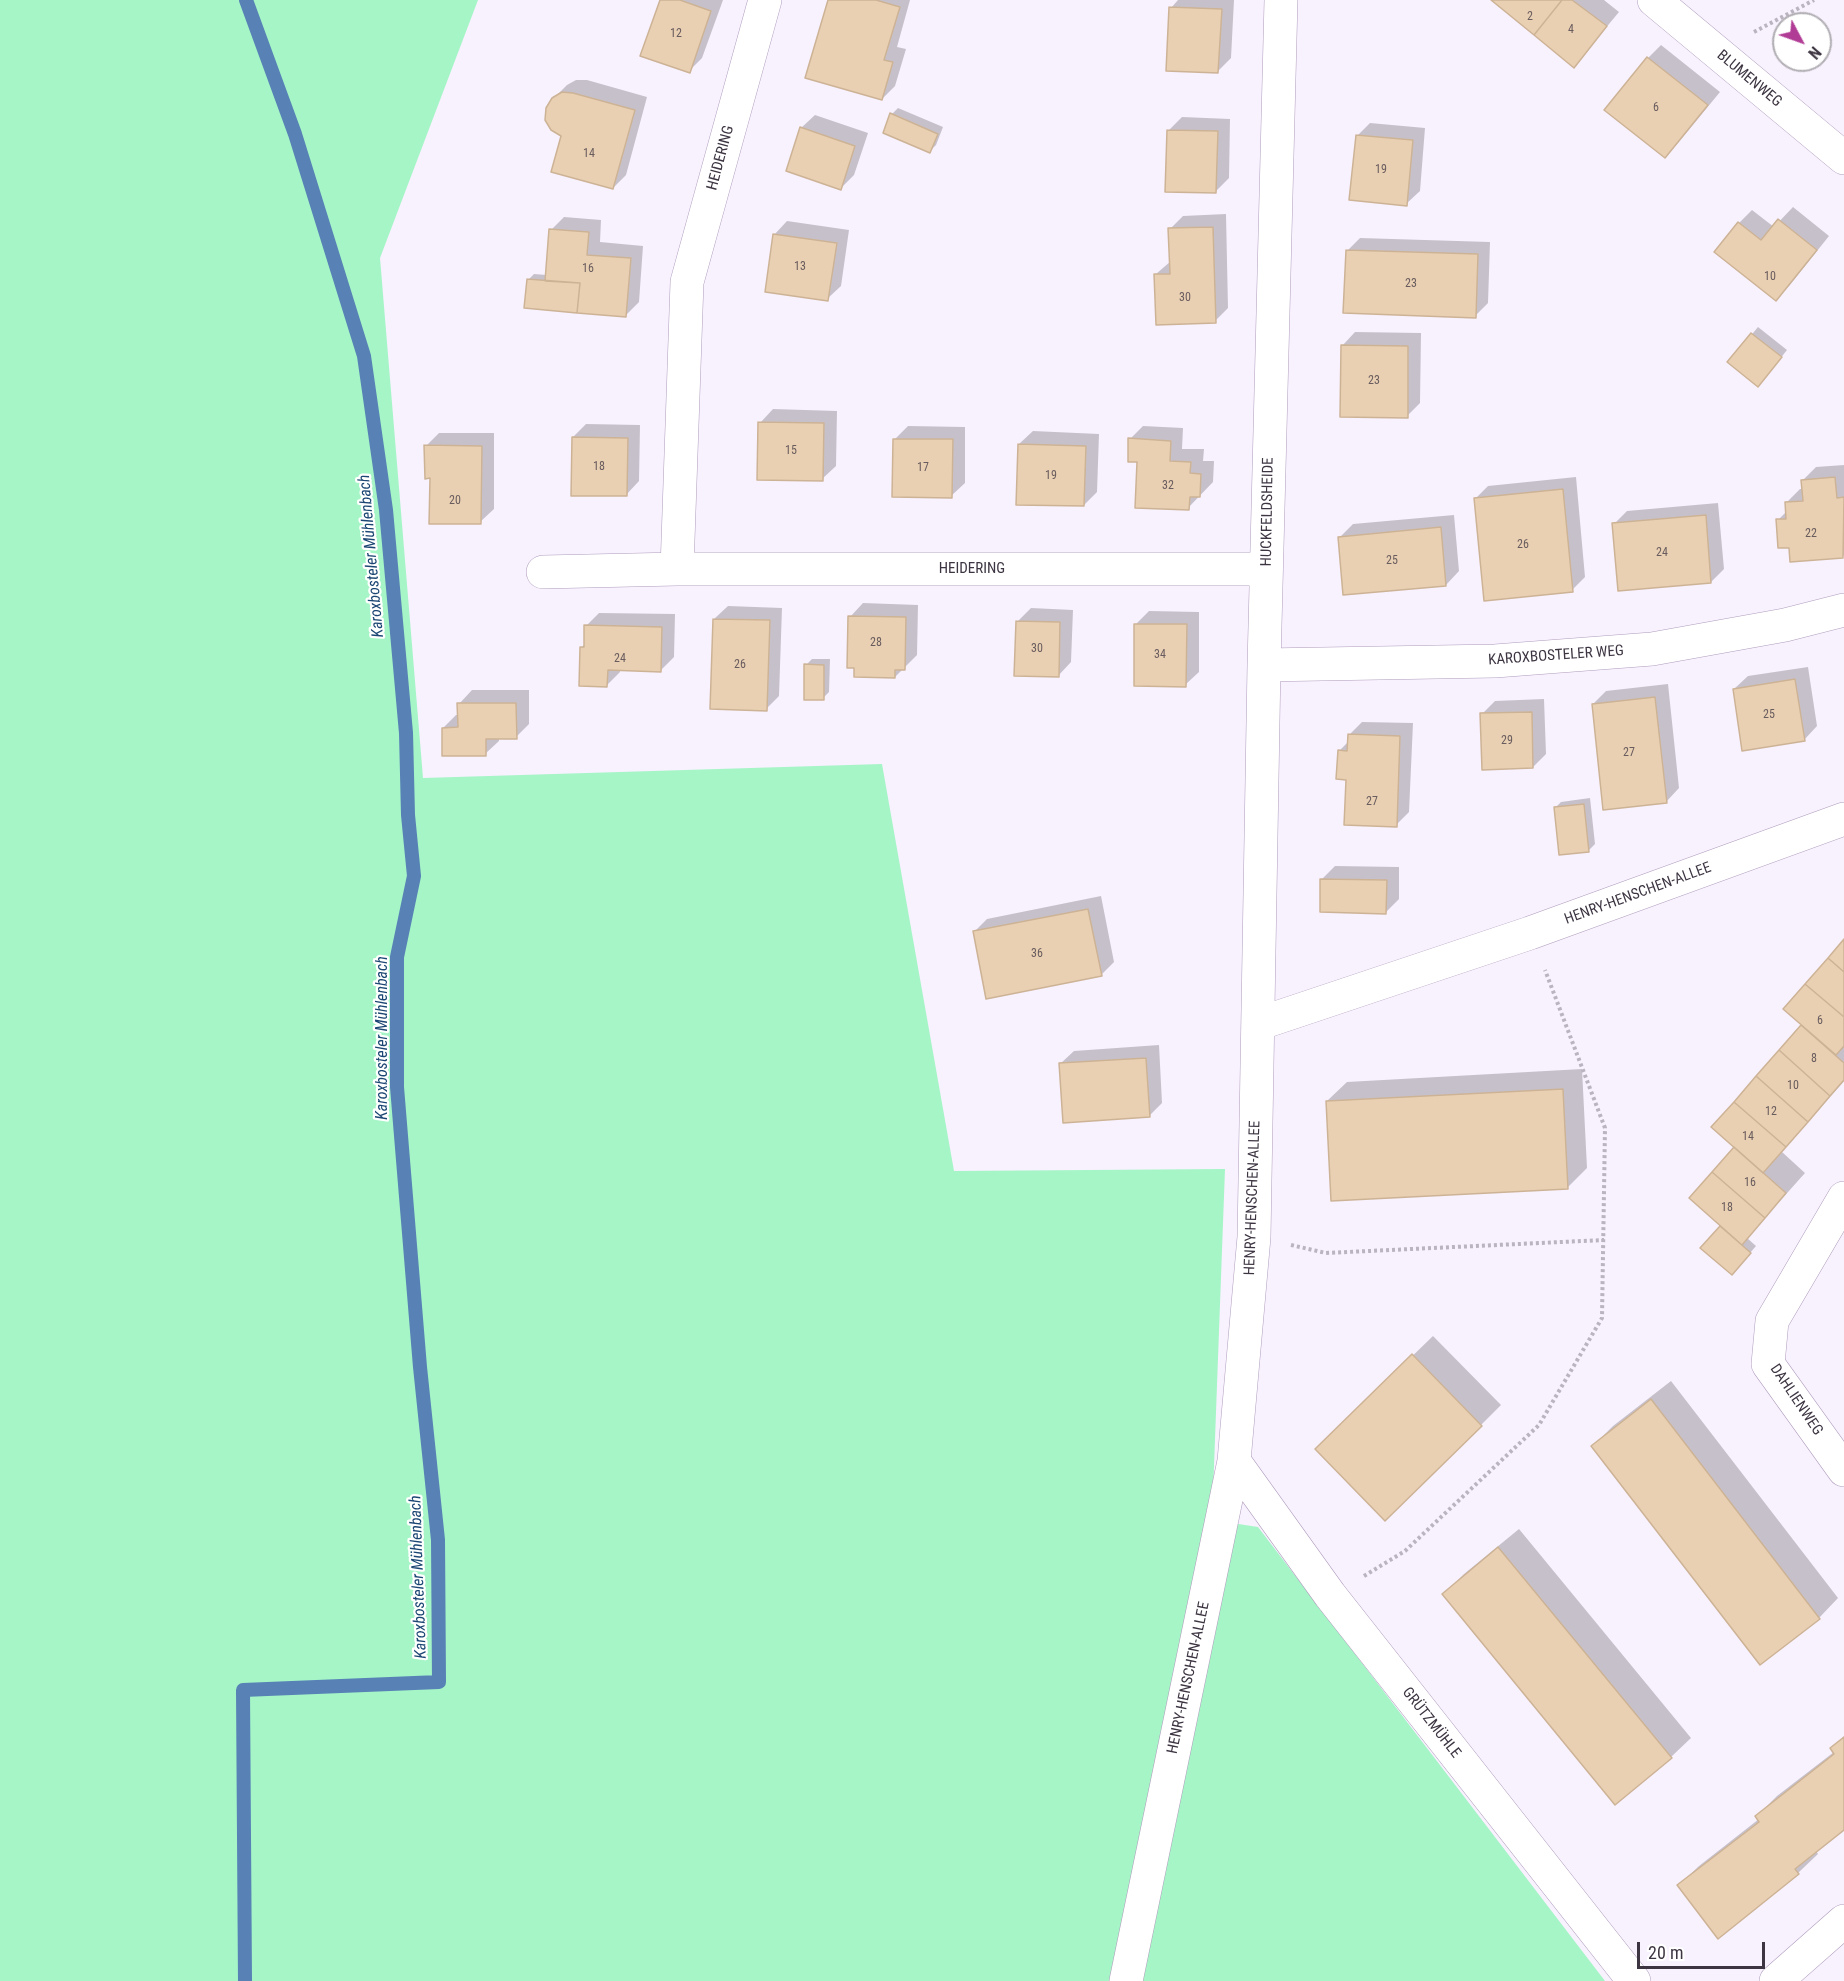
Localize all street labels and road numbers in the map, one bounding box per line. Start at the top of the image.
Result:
street label: BLUMENWEG [1713,47,1785,111]
street label: HEIDERING [704,124,738,192]
street label: HUCKFELDSHEIDE [1258,457,1278,567]
street label: HEIDERING [939,560,1005,578]
street label: KAROXBOSTELER WEG [1488,642,1624,670]
street label: HENRY-HENSCHEN-ALLEE [1562,859,1714,929]
street label: HENRY-HENSCHEN-ALLEE [1241,1120,1265,1276]
street label: DAHLIENWEG [1766,1361,1826,1439]
street label: HENRY-HENSCHEN-ALLEE [1164,1600,1214,1756]
street label: GRÜTZMÜHLE [1398,1684,1464,1762]

